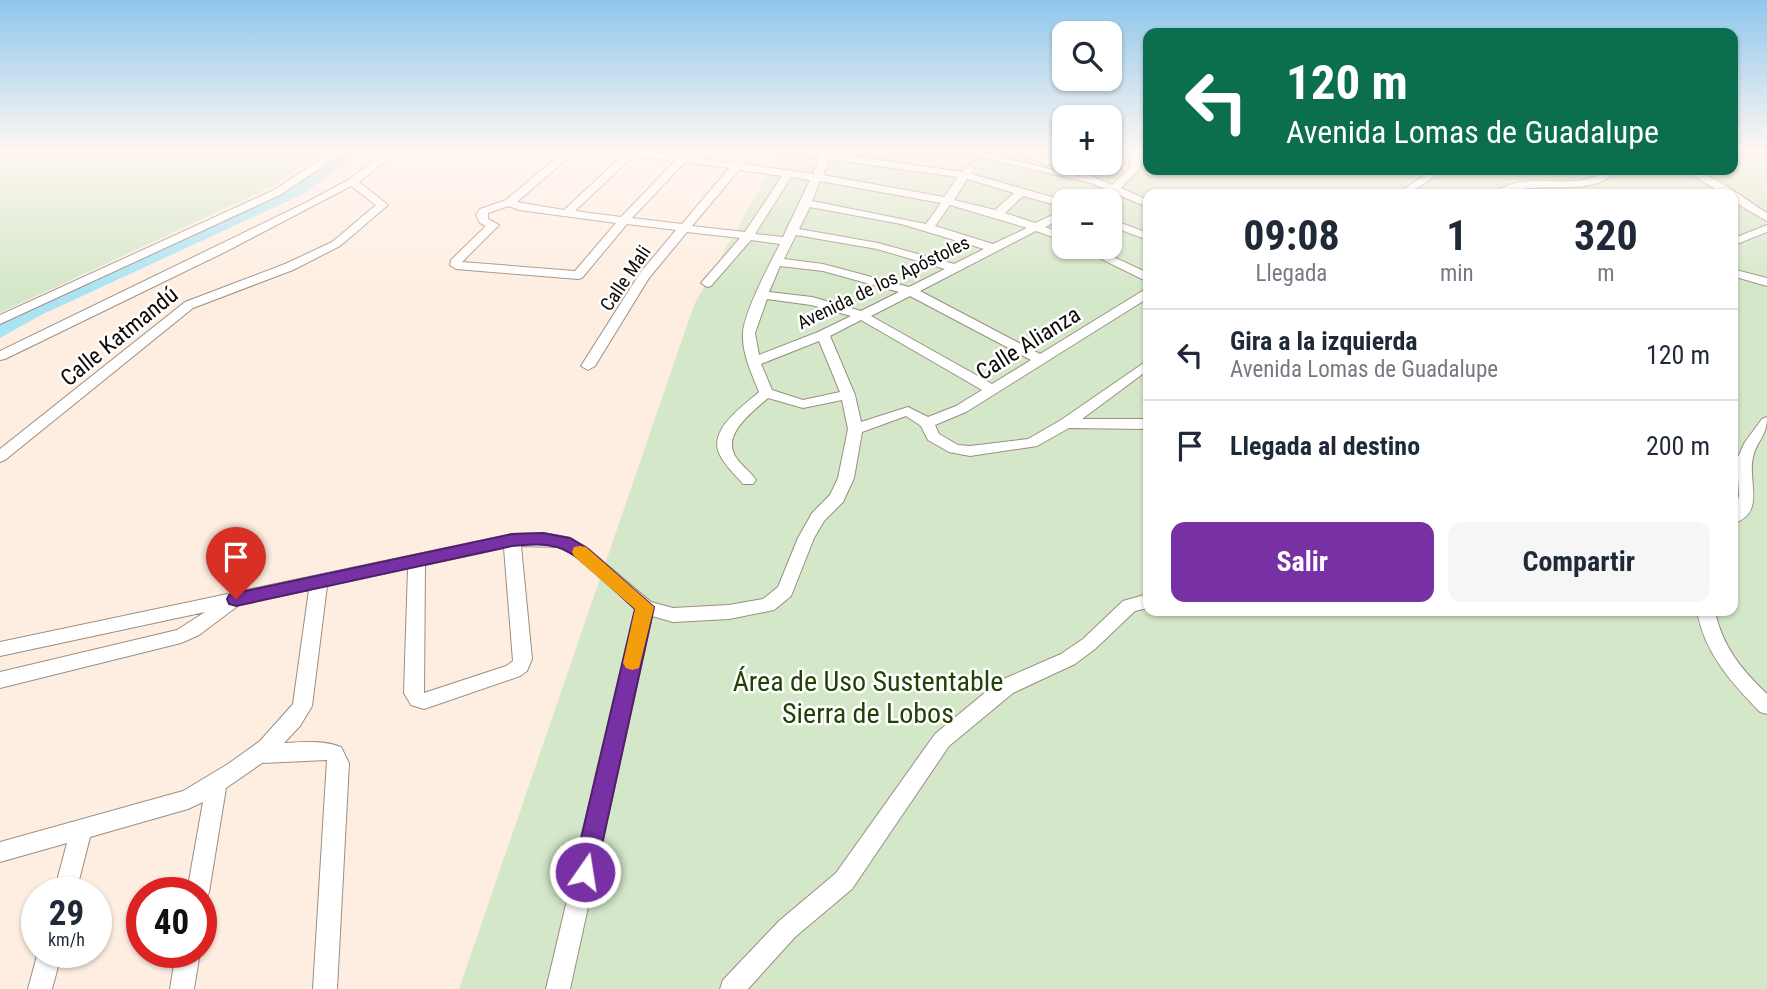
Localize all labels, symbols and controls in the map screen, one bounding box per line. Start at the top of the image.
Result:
map controls [1052,21,1122,259]
button: search [1052,21,1122,91]
text: 120 m [1286,54,1408,111]
icon: left [1171,56,1262,147]
button: + [1052,105,1122,175]
text: Avenida Lomas de Guadalupe [1286,113,1659,151]
button: − [1052,189,1122,259]
text: 09:08 [1243,211,1340,260]
text: 1 [1446,211,1467,260]
text: 320 [1574,211,1638,260]
street label: Avenida de los Apóstoles [793,231,973,334]
street label: Calle Mali [595,241,656,315]
text: Llegada [1256,260,1327,287]
text: min [1440,260,1474,287]
text: m [1597,260,1614,287]
street label: Calle Katmandú [55,281,183,392]
street label: Calle Alianza [971,301,1085,386]
text: Gira a la izquierda [1230,326,1418,356]
icon: left [1171,336,1209,374]
text: 120 m [1646,340,1710,370]
text: Avenida Lomas de Guadalupe [1230,356,1498,383]
icon: arrive [1171,427,1209,465]
text: Llegada al destino [1230,431,1420,461]
text: 200 m [1646,431,1710,461]
button: Salir [1171,522,1434,602]
button: Compartir [1448,522,1710,602]
pin [206,527,266,599]
icon: arrive [217,538,255,576]
park label: Área de Uso Sustentable Sierra de Lobos [733,665,1003,730]
position arrow [548,835,622,909]
speed limit sign: 40 [126,877,217,968]
text: 29 [49,893,84,934]
text: km/h [48,929,85,950]

